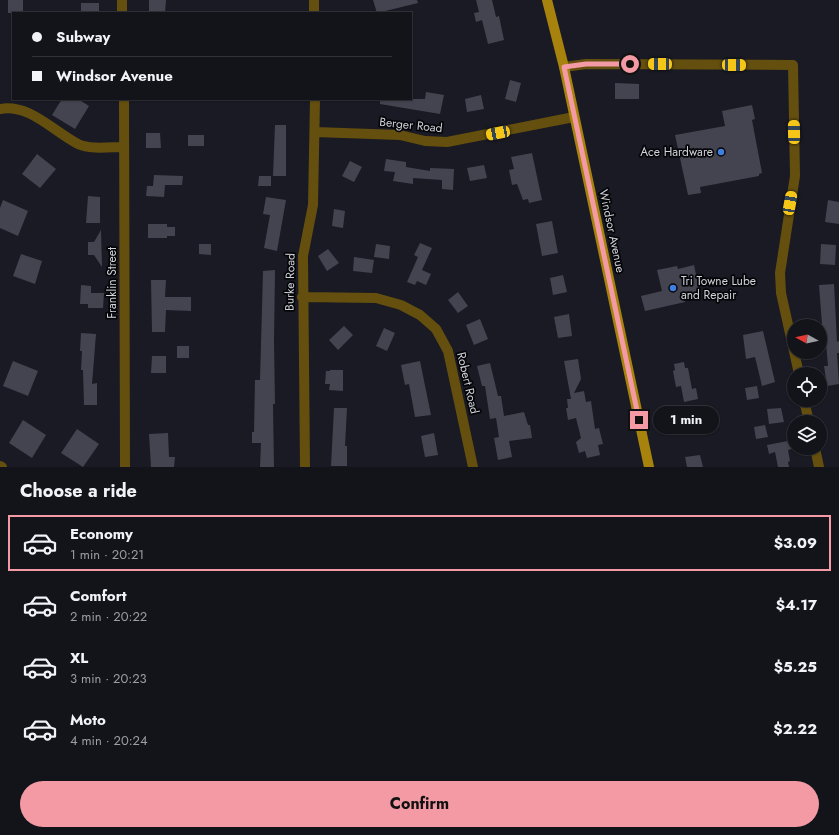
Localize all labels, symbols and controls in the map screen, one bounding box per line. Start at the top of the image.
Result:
text: Subway [56,26,110,48]
route start [621,55,639,73]
car [648,58,672,70]
car [722,59,746,71]
text: Windsor Avenue [56,65,173,87]
street label: Berger Road [379,113,443,137]
car [788,120,800,144]
car [485,125,511,141]
place label: Ace Hardware [640,143,713,161]
marker: Ace Hardware [716,147,726,157]
street label: Windsor Avenue [594,188,630,274]
car [782,190,798,216]
street label: Franklin Street [103,247,121,319]
street label: Burke Road [280,253,300,311]
place label: Tri Towne Lube and Repair [681,272,756,304]
marker: Tri Towne Lube and Repair [668,283,678,293]
north arrow [787,319,827,359]
map controls [787,319,827,455]
street label: Robert Road [452,350,484,416]
button: locate [787,367,827,407]
callout: 1 min [653,406,719,434]
text: 1 min [670,410,702,429]
route end [630,411,648,429]
button: layers [787,415,827,455]
text: Choose a ride [20,478,137,504]
text: Economy [70,523,133,545]
icon: car [22,525,58,561]
text: $3.09 [774,532,817,554]
text: 1 min · 20:21 [70,545,144,564]
text: Comfort [70,585,127,607]
icon: car [22,587,58,623]
text: $4.17 [776,594,817,616]
text: 2 min · 20:22 [70,607,147,626]
text: XL [70,647,88,669]
icon: car [22,649,58,685]
text: $5.25 [774,656,817,678]
text: 3 min · 20:23 [70,669,147,688]
text: Moto [70,709,106,731]
icon: car [22,711,58,747]
text: $2.22 [773,718,817,740]
text: 4 min · 20:24 [70,731,148,750]
button: Confirm [20,781,819,827]

